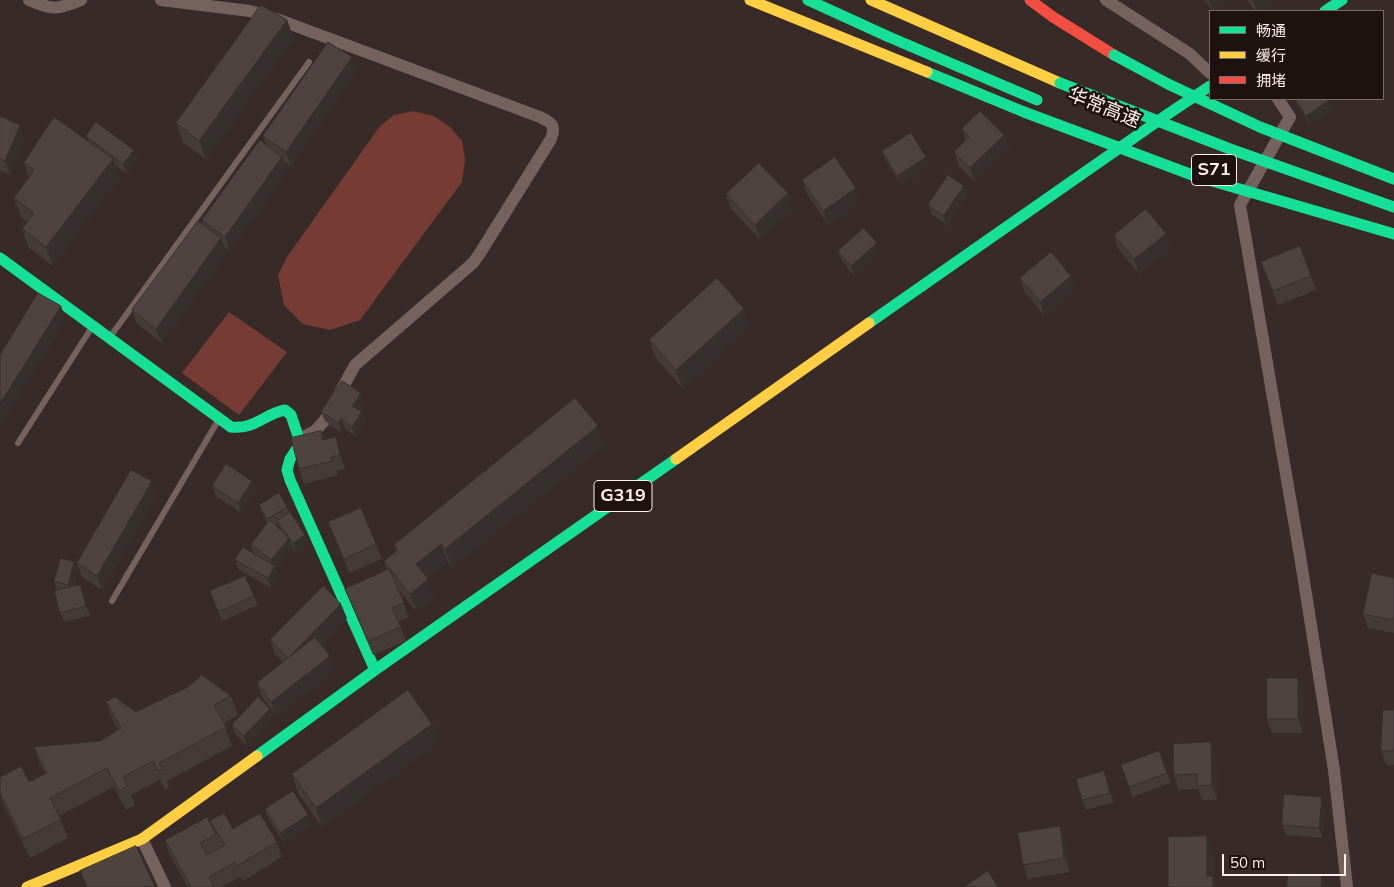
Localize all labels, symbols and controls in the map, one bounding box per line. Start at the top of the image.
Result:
legend [1209,10,1384,100]
text: 畅通 [1256,21,1286,40]
text: 缓行 [1256,46,1286,65]
text: 拥堵 [1256,71,1286,90]
street label: 华常高速 [1064,83,1144,133]
road number: S71 [1192,154,1236,186]
road number: G319 [594,481,652,512]
scale bar [1224,844,1348,876]
text: 50 m [1230,853,1265,872]

